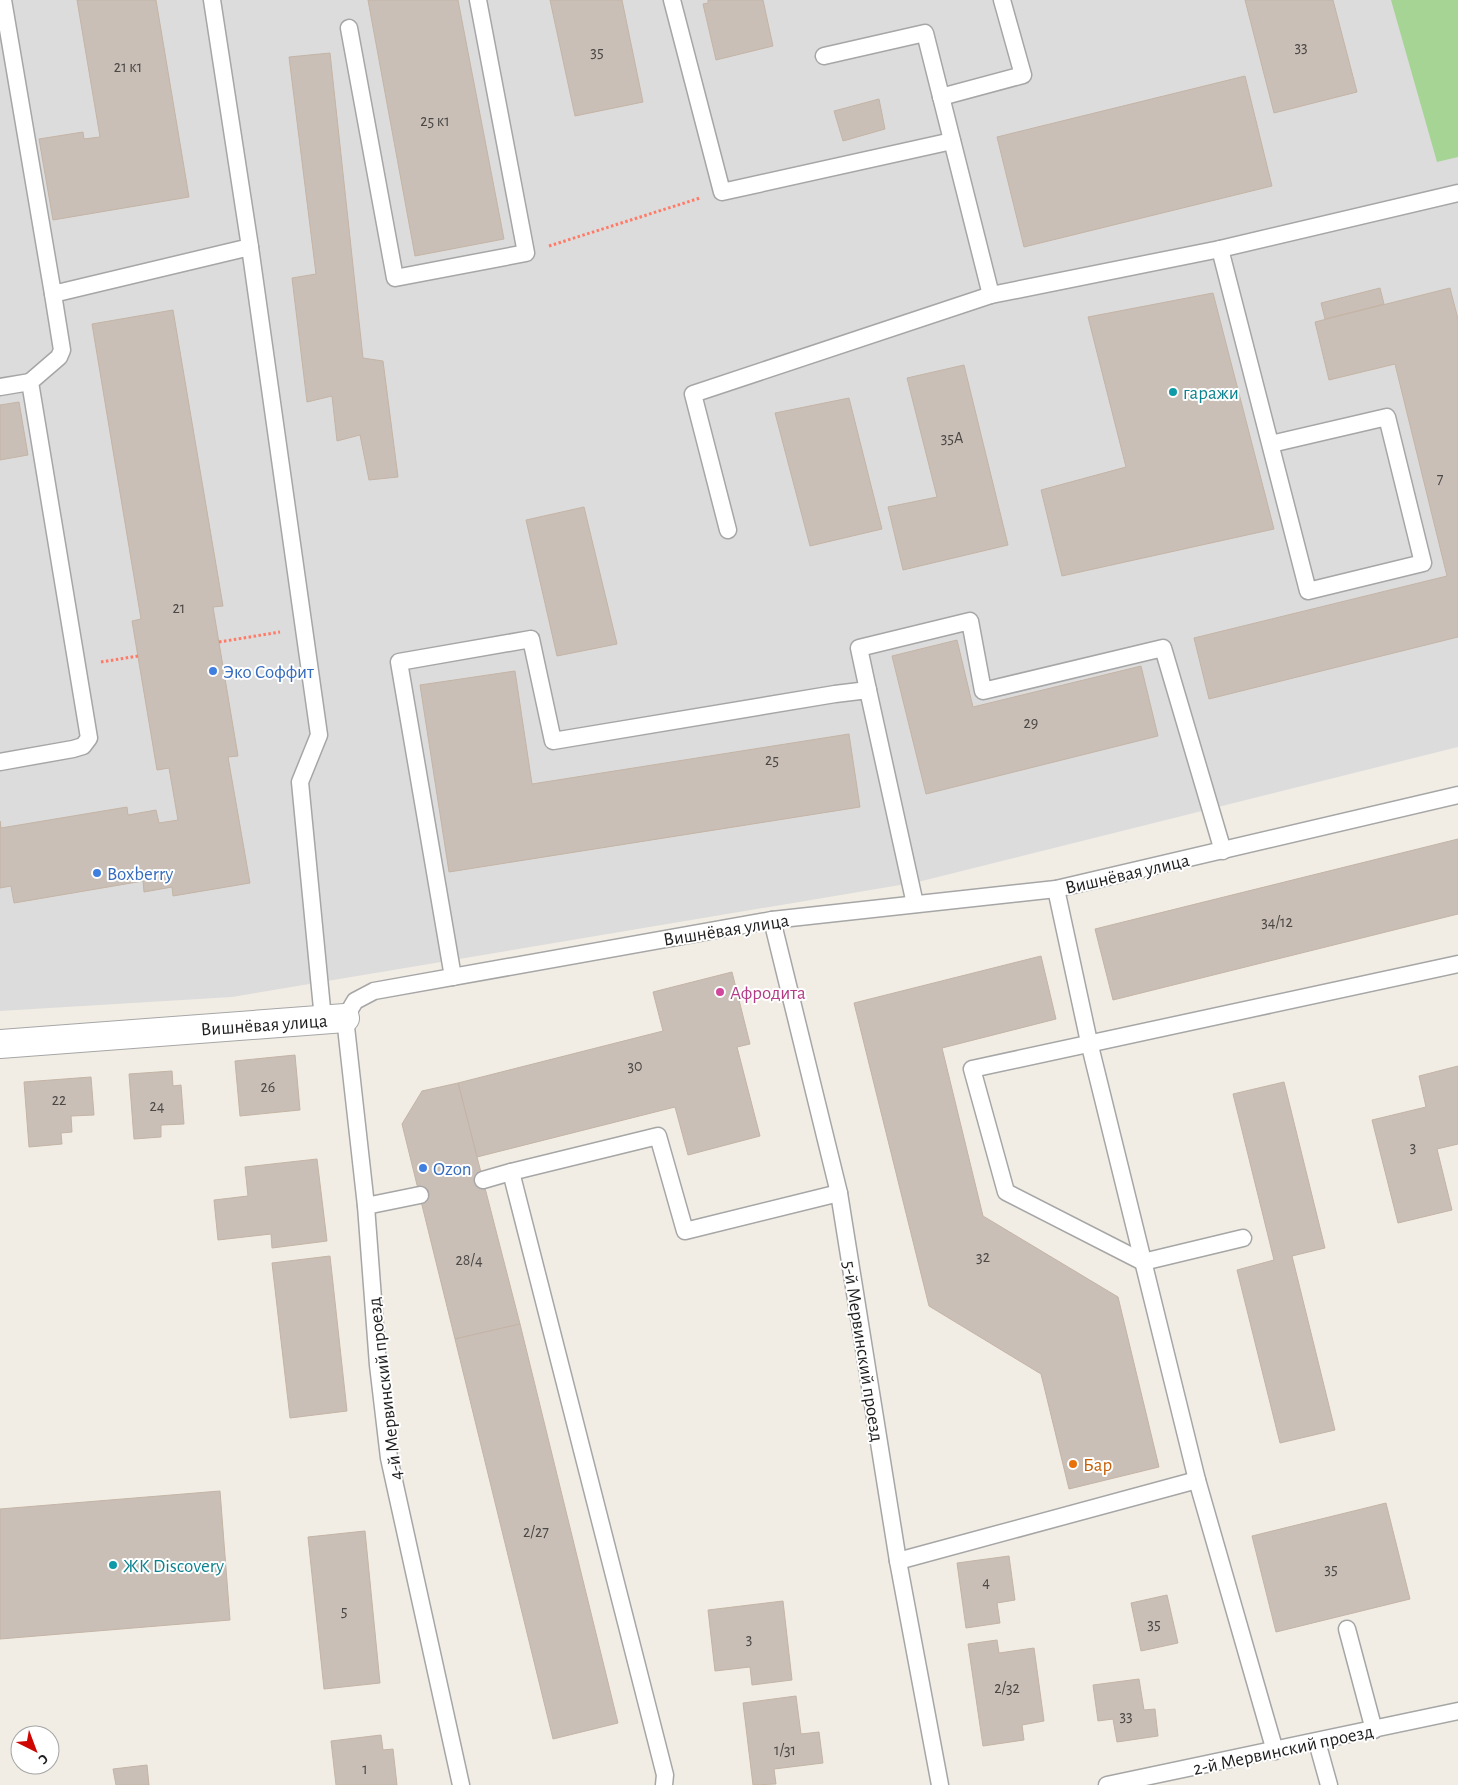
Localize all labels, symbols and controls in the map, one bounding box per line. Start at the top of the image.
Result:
house number: 33 [1294,39,1308,55]
house number: 35 [590,44,604,60]
house number: 21 к1 [114,59,142,75]
house number: 25 к1 [420,113,450,129]
place label: гаражи [1183,384,1239,403]
marker: гаражи [1167,386,1179,398]
house number: 35А [941,430,964,446]
house number: 7 [1437,471,1444,487]
house number: 21 [173,600,185,616]
place label: Эко Соффит [223,663,314,682]
marker: Эко Соффит [207,665,219,677]
house number: 29 [1024,715,1038,731]
house number: 25 [765,752,779,768]
street label: Вишнёвая улица [1063,851,1192,898]
place label: Boxberry [107,865,173,884]
marker: Boxberry [91,867,103,879]
street label: Вишнёвая улица [662,911,791,950]
house number: 34/12 [1261,914,1293,930]
place label: Афродита [730,984,806,1003]
marker: Афродита [714,986,726,998]
street label: Вишнёвая улица [200,1012,328,1039]
house number: 30 [627,1058,643,1074]
house number: 26 [261,1079,275,1095]
house number: 22 [52,1092,66,1108]
house number: 24 [150,1098,165,1114]
house number: 3 [1410,1139,1416,1155]
place label: Ozon [433,1160,472,1179]
marker: Ozon [417,1162,429,1174]
house number: 32 [976,1249,990,1265]
house number: 28/4 [455,1252,483,1268]
street label: 5-й Мервинский проезд [839,1259,886,1443]
street label: 4-й Мервинский проезд [365,1296,406,1481]
place label: Бар [1083,1456,1112,1475]
marker: Бар [1067,1458,1079,1470]
house number: 2/27 [523,1524,549,1540]
place label: ЖК Discovery [123,1557,224,1576]
marker: ЖК Discovery [107,1559,119,1571]
house number: 35 [1324,1561,1338,1577]
house number: 4 [982,1574,990,1590]
house number: 5 [341,1603,347,1619]
house number: 35 [1147,1616,1161,1632]
house number: 3 [746,1631,752,1647]
house number: 2/32 [994,1680,1020,1696]
house number: 33 [1119,1708,1133,1724]
street label: 2-й Мервинский проезд [1191,1722,1375,1779]
north arrow [10,1725,60,1775]
house number: 1/31 [774,1742,796,1758]
text: С [35,1751,51,1767]
house number: 1 [362,1761,368,1777]

